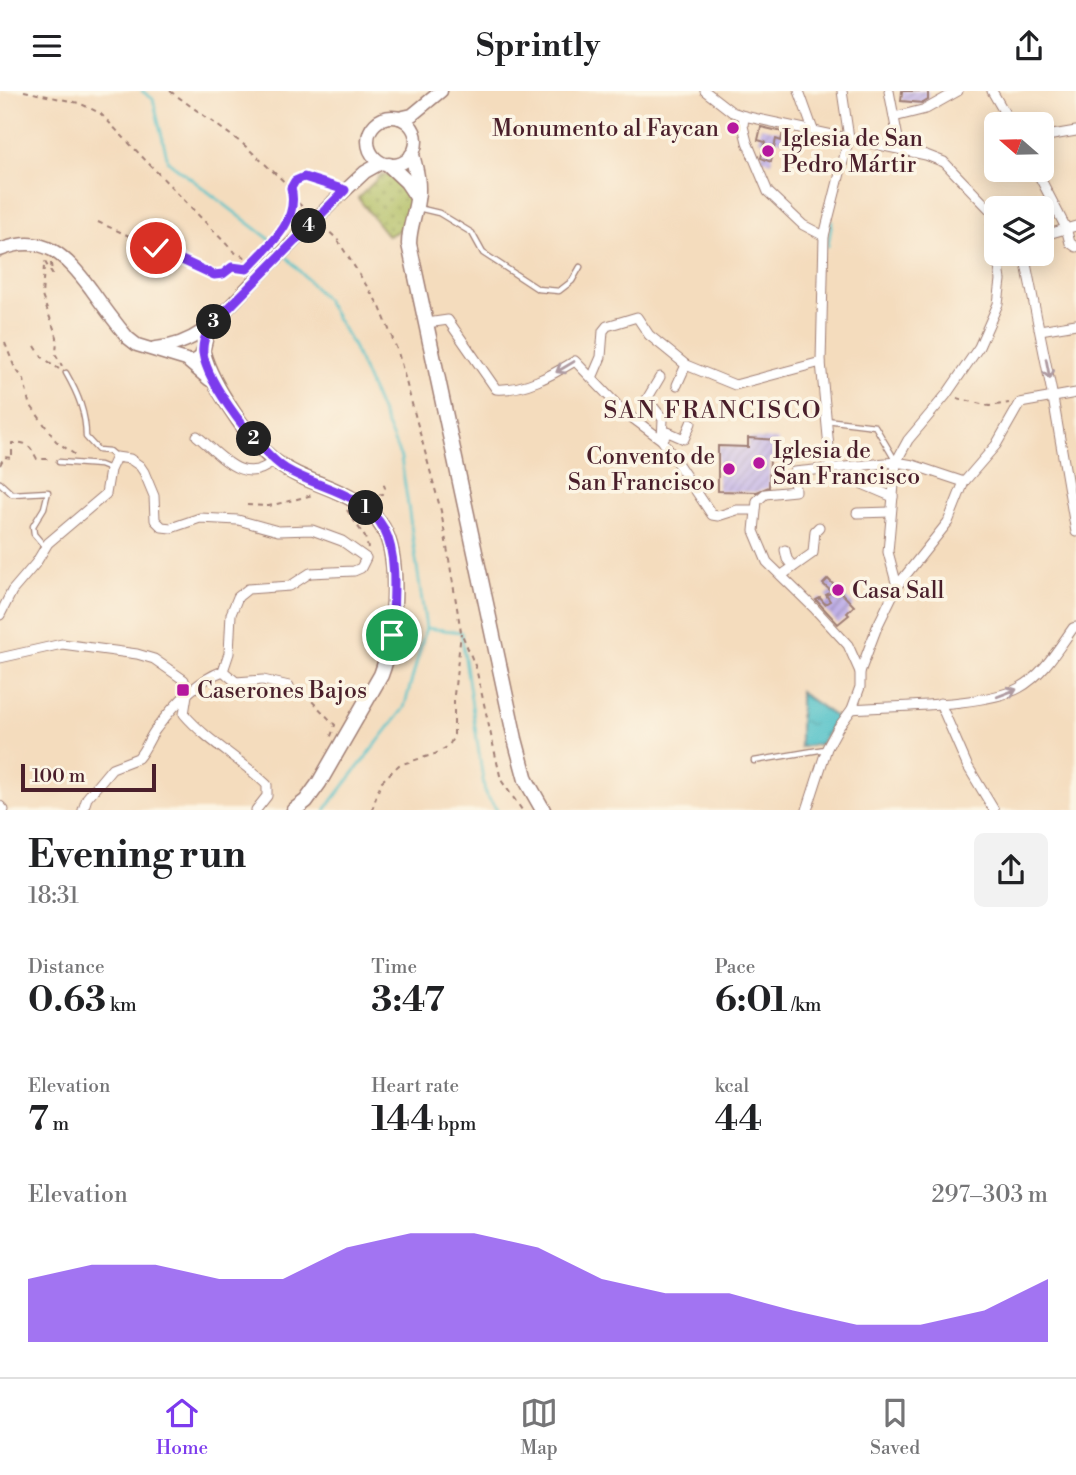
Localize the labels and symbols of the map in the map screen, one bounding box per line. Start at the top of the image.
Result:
north arrow [984,112,1054,182]
place label: Monumento al Faycan [492,115,719,143]
marker: Monumento al Faycan [725,120,741,136]
place label: Iglesia de San Pedro Mártir [782,125,923,179]
marker: Iglesia de San Pedro Mártir [760,143,776,159]
pin: 4 [292,209,326,243]
pin [126,218,186,278]
pin: 3 [196,305,232,339]
one-way arrow [1041,357,1055,380]
one-way arrow [555,361,575,375]
district label: SAN FRANCISCO [603,396,823,426]
pin: 2 [236,421,272,457]
place label: Iglesia de San Francisco [773,437,920,491]
place label: Convento de San Francisco [568,443,715,497]
marker: Iglesia de San Francisco [751,455,767,471]
marker: Convento de San Francisco [721,461,737,477]
pin: 1 [348,491,384,525]
place label: Casa Sall [852,577,945,605]
marker: Casa Sall [830,582,846,598]
pin [362,605,422,665]
place label: Caserones Bajos [197,677,367,705]
marker: Caserones Bajos [175,682,191,698]
one-way arrow [996,686,1018,698]
scale bar [21,761,156,793]

